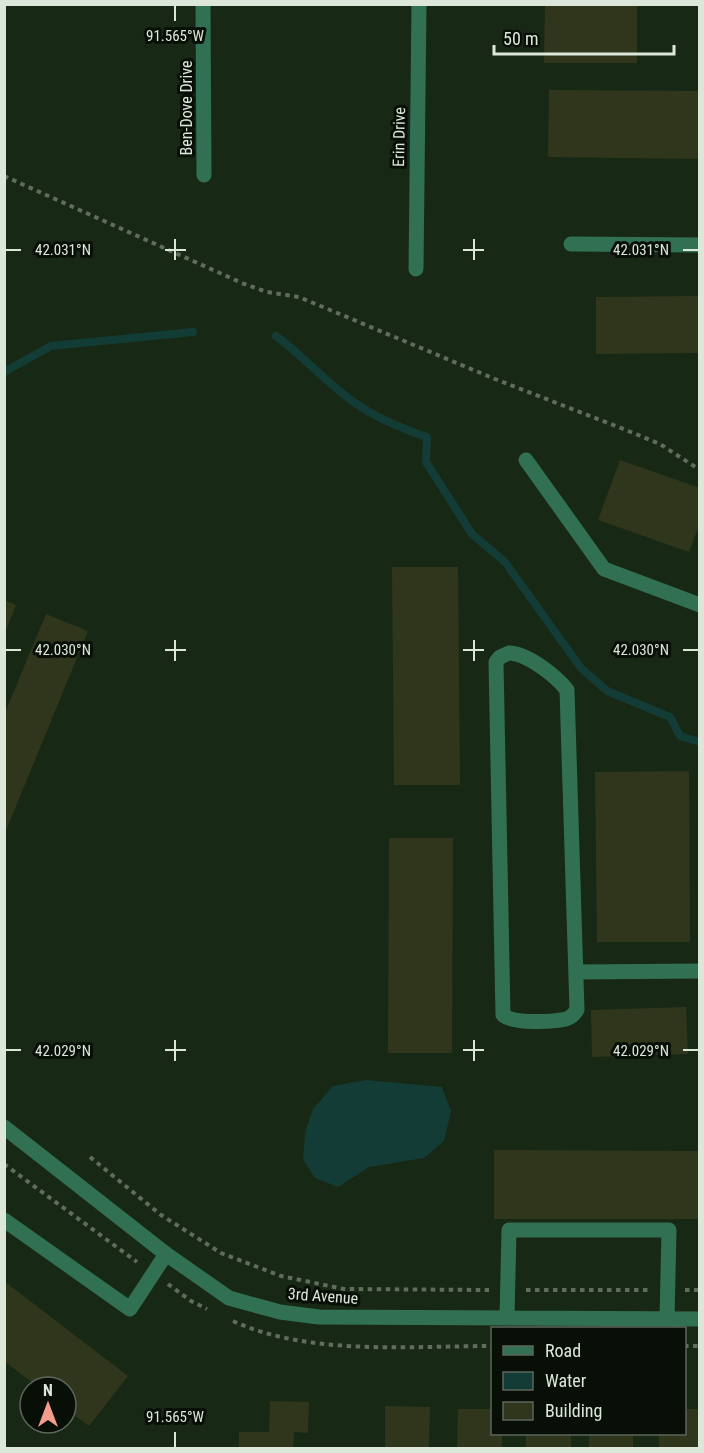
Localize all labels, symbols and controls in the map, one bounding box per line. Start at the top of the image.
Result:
scale bar [494,18,674,56]
text: 91.565°W [146,27,205,45]
text: 50 m [503,28,538,49]
street label: Ben-Dove Drive [177,61,196,155]
street label: Erin Drive [389,107,409,167]
text: 42.031°N [35,241,91,259]
text: 42.031°N [613,241,669,259]
text: 42.030°N [35,641,91,659]
text: 42.030°N [613,641,669,659]
text: 42.029°N [35,1042,91,1060]
text: 42.029°N [613,1042,669,1060]
street label: 3rd Avenue [287,1284,359,1308]
legend [491,1327,686,1435]
text: Road [545,1340,581,1361]
text: Water [545,1370,587,1391]
north arrow [18,1375,78,1435]
text: N [43,1381,53,1400]
text: Building [545,1400,602,1421]
text: 91.565°W [146,1408,205,1426]

